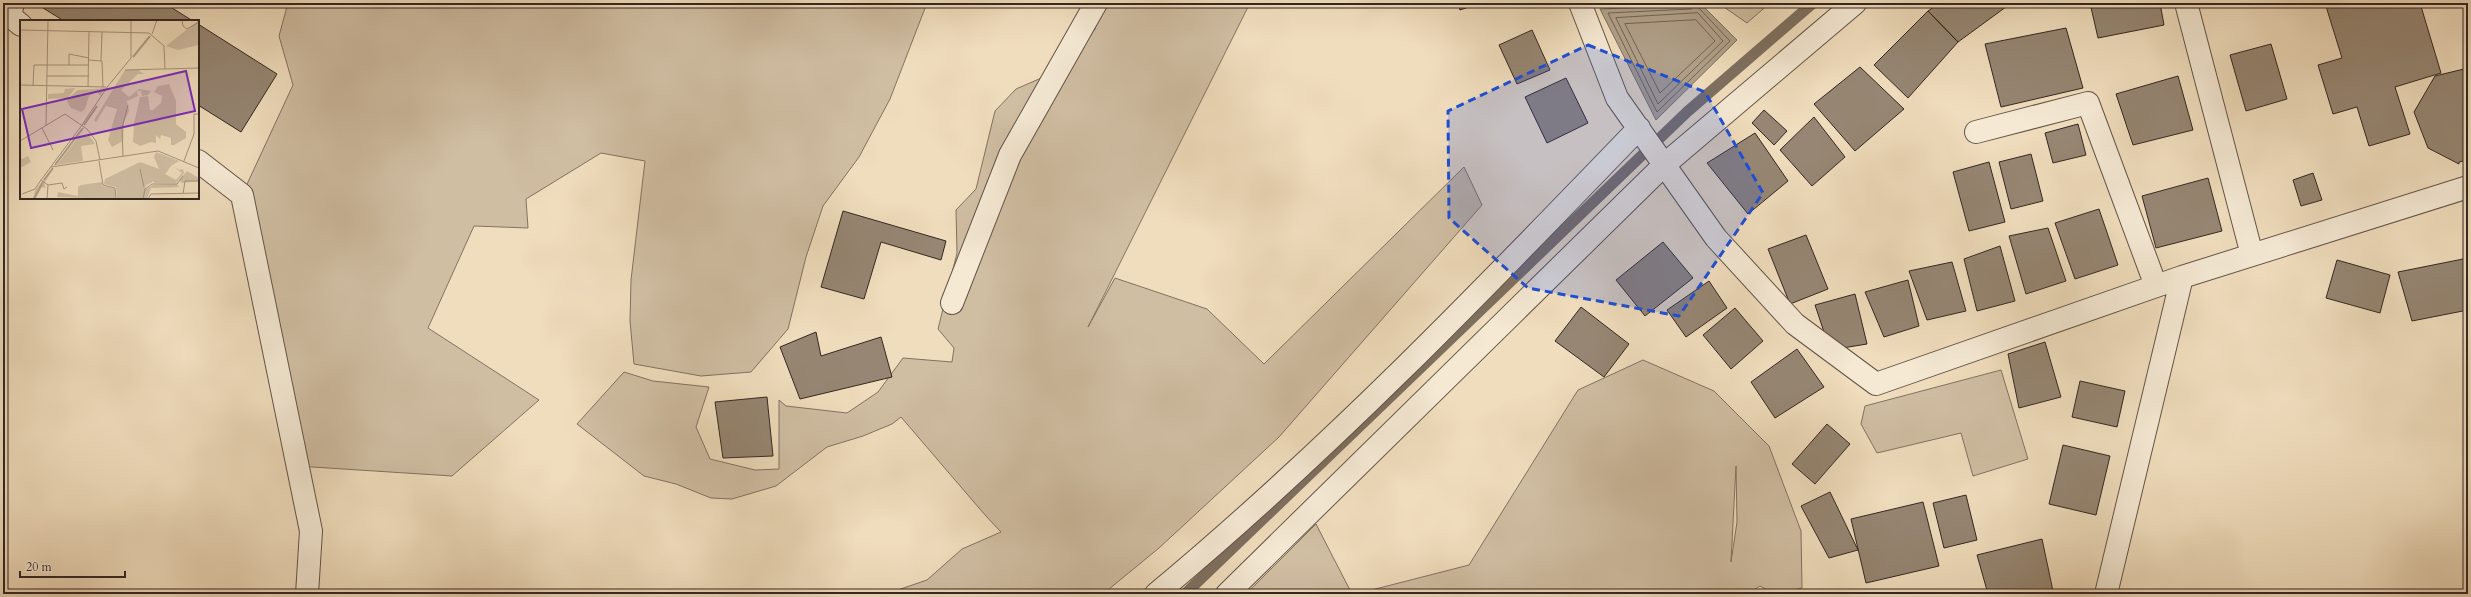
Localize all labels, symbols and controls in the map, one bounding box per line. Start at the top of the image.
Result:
inset map [20,20,199,199]
scale bar [20,553,125,579]
text: 20 m [26,559,53,575]

